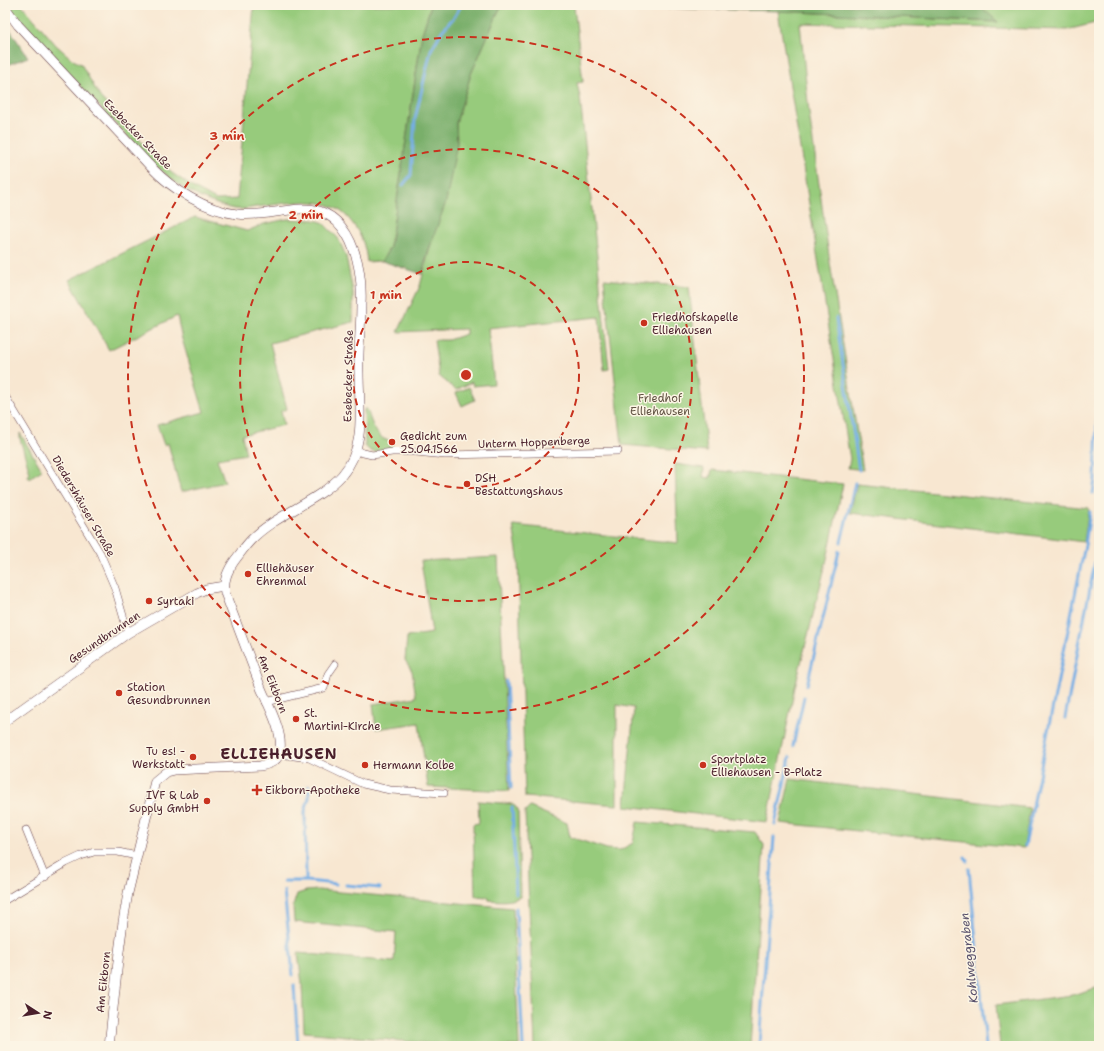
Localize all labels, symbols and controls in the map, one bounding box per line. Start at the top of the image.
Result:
street label: Esebecker Straße [100,96,175,173]
text: 3 min [210,128,245,144]
text: 2 min [289,207,324,223]
text: 1 min [370,287,402,303]
place label: Friedhofskapelle Elliehausen [652,310,739,338]
marker: Friedhofskapelle Elliehausen [639,318,649,328]
street label: Esebecker Straße [340,330,357,422]
centre of rings [459,368,473,382]
park label: Friedhof Elliehausen [630,391,690,419]
place label: Gedicht zum 25.04.1566 [400,429,468,457]
street label: Unterm Hoppenberge [478,433,590,452]
marker: Gedicht zum 25.04.1566 [387,437,397,447]
street label: Diedershäuser Straße [48,453,119,560]
place label: DSH Bestattungshaus [475,471,563,499]
marker: DSH Bestattungshaus [462,479,472,489]
place label: Elliehäuser Ehrenmal [256,561,314,589]
marker: Elliehäuser Ehrenmal [243,569,253,579]
place label: Syrtaki [157,594,194,609]
marker: Syrtaki [144,596,154,606]
street label: Gesundbrunnen [66,608,143,667]
street label: Am Eikborn [254,653,291,716]
place label: Station Gesundbrunnen [127,680,211,708]
marker: Station Gesundbrunnen [114,688,124,698]
place label: St. Martini-Kirche [304,706,380,734]
marker: St. Martini-Kirche [291,714,301,724]
place label: Tu es! - Werkstatt [132,744,185,772]
district label: ELLIEHAUSEN [220,744,338,764]
marker: Tu es! - Werkstatt [188,752,198,762]
place label: Sportplatz Elliehausen - B-Platz [711,752,822,780]
place label: Hermann Kolbe [373,758,455,773]
marker: Hermann Kolbe [360,760,370,770]
marker: Sportplatz Elliehausen - B-Platz [698,760,708,770]
place label: Eikborn-Apotheke [265,783,360,798]
marker: Eikborn-Apotheke [252,785,262,795]
place label: IVF & Lab Supply GmbH [129,788,199,816]
marker: IVF & Lab Supply GmbH [202,796,212,806]
water label: Kohlweggraben [956,912,982,1004]
street label: Am Eikborn [93,950,114,1013]
north arrow [18,993,58,1033]
text: N [39,1009,56,1021]

